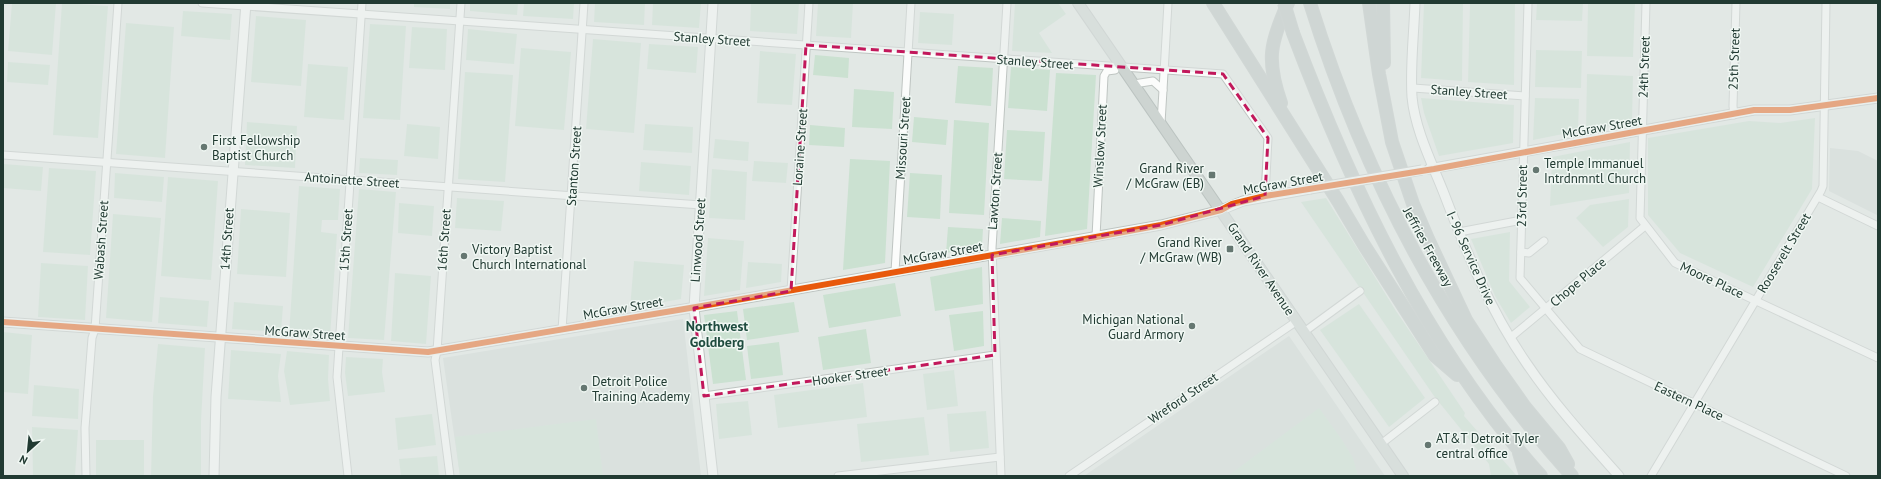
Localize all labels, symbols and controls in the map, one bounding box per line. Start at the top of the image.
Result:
street label: 25th Street [1724,27,1744,90]
street label: Stanley Street [673,28,752,50]
street label: 24th Street [1634,35,1654,98]
street label: Stanley Street [996,51,1075,73]
street label: Stanley Street [1430,81,1509,103]
street label: Missouri Street [892,95,914,180]
street label: Winslow Street [1089,103,1111,188]
street label: Loraine Street [789,107,811,186]
street label: McGraw Street [1561,112,1644,142]
street label: Stanton Street [563,125,585,206]
place label: First Fellowship Baptist Church [212,132,300,164]
marker: First Fellowship Baptist Church [199,142,209,152]
street label: Lawton Street [984,151,1006,230]
place label: Temple Immanuel Intrdnmntl Church [1544,155,1646,187]
place label: Grand River / McGraw (EB) [1125,160,1205,192]
street label: 23rd Street [1513,164,1531,227]
marker: Temple Immanuel Intrdnmntl Church [1531,165,1541,175]
street label: Antoinette Street [304,168,401,192]
street label: McGraw Street [1242,168,1325,198]
marker: Grand River / McGraw (EB) [1207,170,1217,180]
street label: Linwood Street [687,197,709,283]
street label: Wabash Street [90,199,112,280]
street label: Jeffries Freeway [1399,203,1457,290]
street label: 14th Street [216,207,238,271]
street label: 15th Street [335,208,357,272]
street label: 16th Street [433,208,455,272]
street label: I- 96 Service Drive [1443,208,1499,308]
street label: Roosevelt Street [1753,209,1815,296]
street label: Grand River Avenue [1224,219,1298,319]
place label: Grand River / McGraw (WB) [1140,234,1223,266]
street label: McGraw Street [902,238,985,268]
place label: Victory Baptist Church International [471,241,587,273]
marker: Grand River / McGraw (WB) [1225,244,1235,254]
marker: Victory Baptist Church International [459,251,469,261]
street label: Chope Place [1546,254,1610,310]
street label: Moore Place [1677,258,1747,302]
street label: McGraw Street [582,293,665,323]
place label: Michigan National Guard Armory [1082,311,1184,343]
district label: Northwest Goldberg [686,317,748,351]
marker: Michigan National Guard Armory [1187,321,1197,331]
street label: McGraw Street [264,322,347,344]
street label: Hooker Street [811,362,890,390]
street label: Wreford Street [1145,368,1222,428]
place label: Detroit Police Training Academy [592,373,690,405]
street label: Eastern Place [1652,378,1726,424]
marker: Detroit Police Training Academy [579,383,589,393]
place label: AT&T Detroit Tyler central office [1436,430,1540,462]
north arrow [8,431,48,471]
marker: AT&T Detroit Tyler central office [1423,440,1433,450]
text: N [17,452,30,468]

